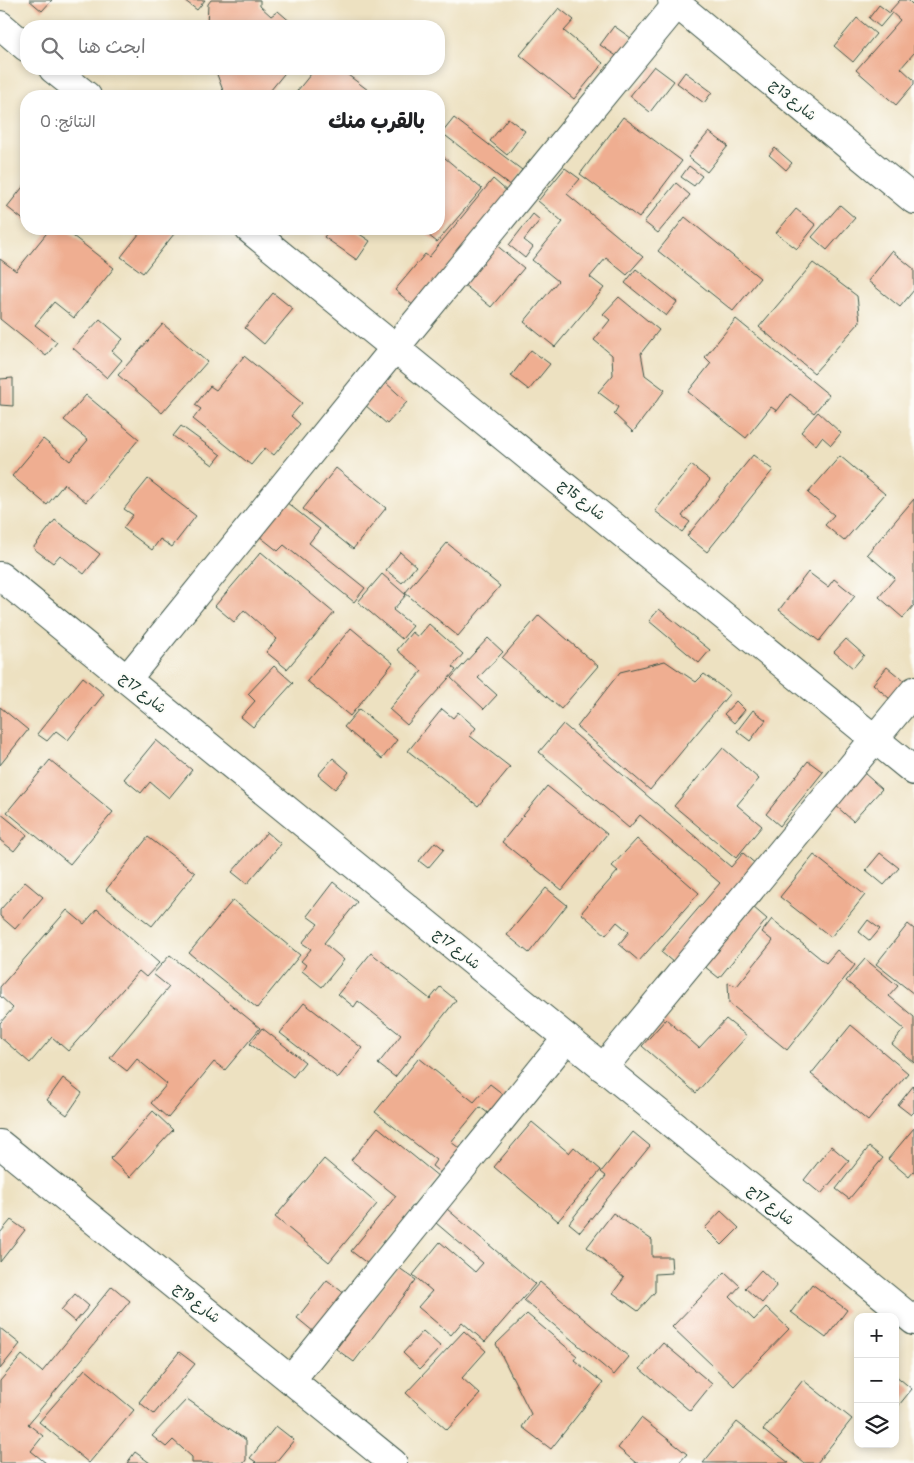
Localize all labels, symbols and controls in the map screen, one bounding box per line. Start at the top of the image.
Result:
search box [20,20,445,75]
icon: search [38,34,66,62]
text: ابحث هنا [78,35,146,59]
street label: شارع 13ج [766,76,820,125]
text: بالقرب منك [328,108,425,135]
text: النتائج: 0 [40,112,96,132]
street label: شارع 15ج [555,476,609,525]
street label: شارع 17ج [116,669,170,718]
street label: شارع 17ج [430,925,484,974]
street label: شارع 17ج [744,1181,798,1230]
street label: شارع 19ج [170,1279,224,1328]
map controls [854,1313,899,1448]
button: + [854,1313,899,1358]
button: − [854,1358,899,1403]
button: layers [854,1403,899,1448]

